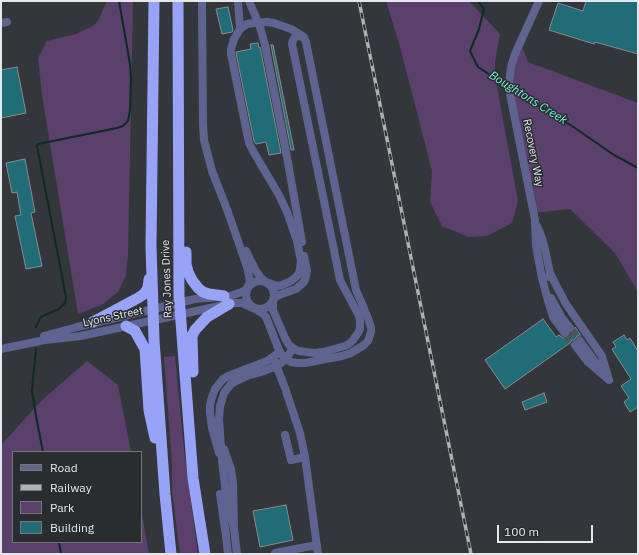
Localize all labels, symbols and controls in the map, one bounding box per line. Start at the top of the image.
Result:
water label: Boughtons Creek [486,68,570,128]
street label: Recovery Way [520,118,546,188]
street label: Ray Jones Drive [159,240,175,318]
street label: Lyons Street [82,304,144,330]
legend [12,451,142,543]
text: Road [50,460,78,475]
text: Railway [50,480,92,495]
text: Park [50,500,74,515]
scale bar [499,517,595,543]
text: Building [50,520,94,535]
text: 100 m [504,524,539,539]

